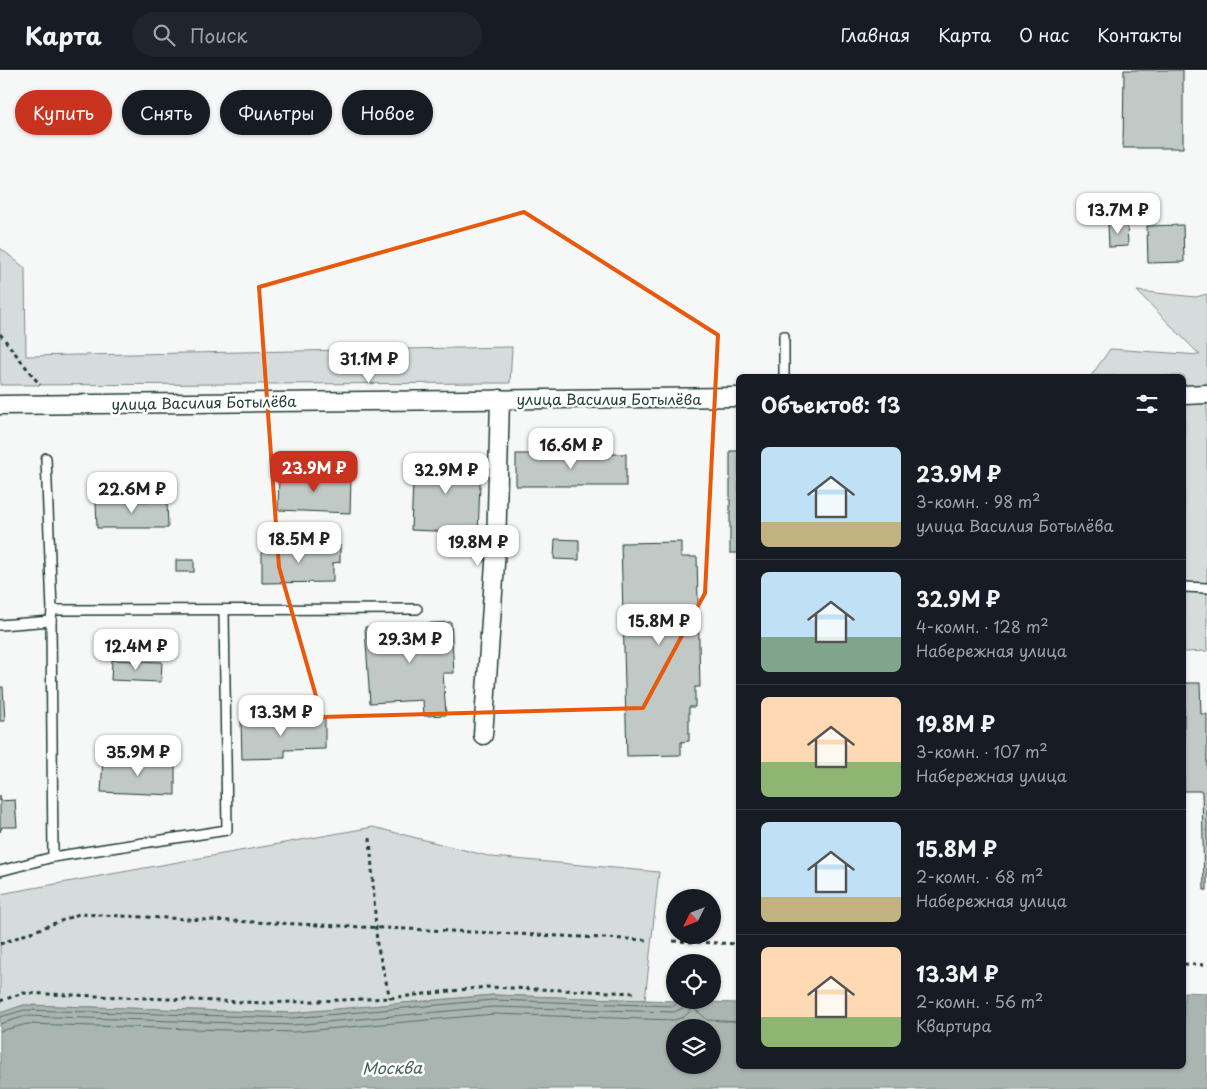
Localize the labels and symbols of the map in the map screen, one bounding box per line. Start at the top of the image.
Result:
pin: 13.7M ₽ [1072,192,1164,235]
pin: 31.1M ₽ [323,342,415,384]
street label: улица Василия Ботылёва [516,387,702,410]
street label: улица Василия Ботылёва [111,389,297,415]
pin: 16.6M ₽ [525,428,617,470]
pin: 23.9M ₽ [268,450,360,493]
pin: 32.9M ₽ [400,452,492,495]
pin: 22.6M ₽ [86,472,178,514]
pin: 18.5M ₽ [253,522,345,564]
pin: 19.8M ₽ [432,524,524,567]
pin: 15.8M ₽ [613,604,705,646]
pin: 29.3M ₽ [364,622,456,664]
pin: 12.4M ₽ [90,628,182,671]
pin: 13.3M ₽ [235,694,327,737]
pin: 35.9M ₽ [92,734,184,777]
north arrow [666,889,721,944]
water label: Москва [362,1054,423,1080]

